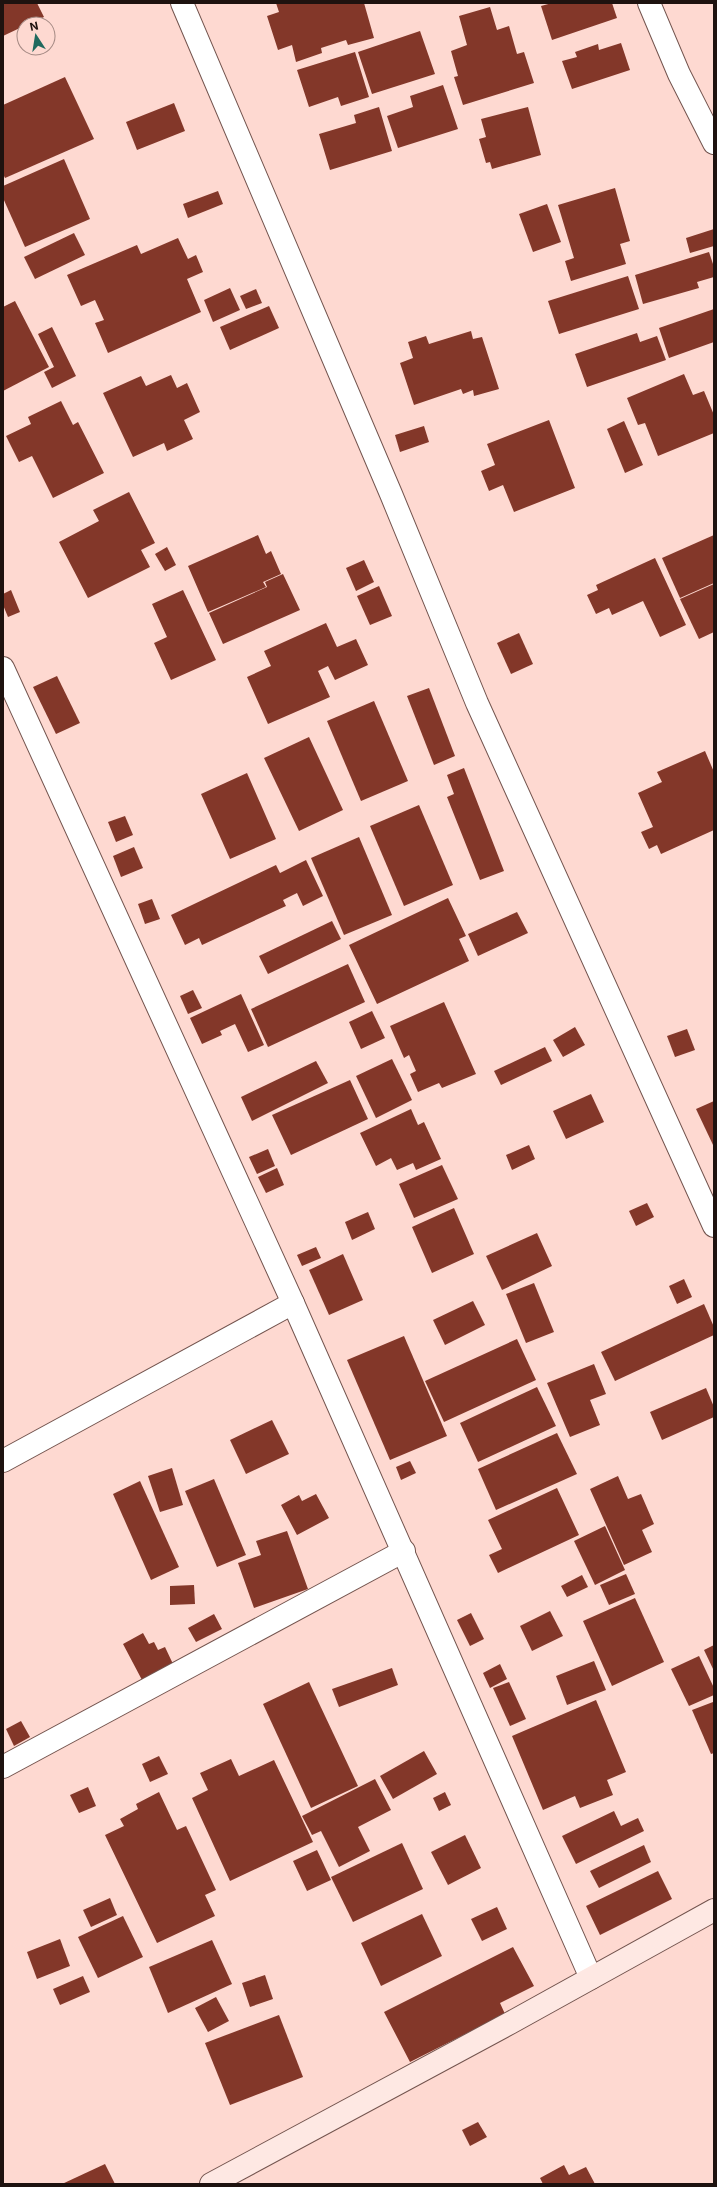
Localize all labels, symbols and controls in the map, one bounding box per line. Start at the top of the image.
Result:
north arrow [16,16,56,56]
text: N [28,18,39,34]

